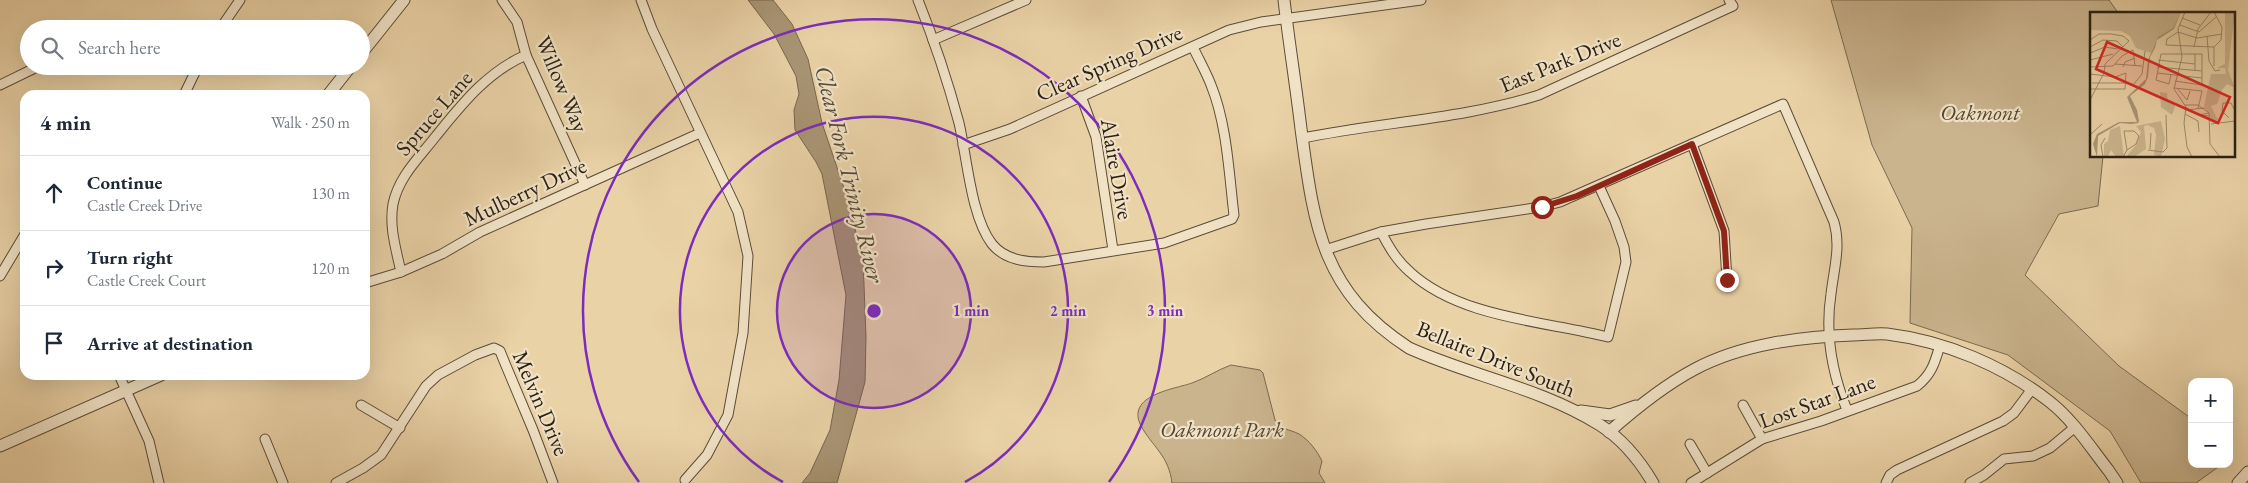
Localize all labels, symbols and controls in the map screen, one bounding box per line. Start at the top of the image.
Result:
inset map [2090,12,2236,158]
street label: Clear Spring Drive [1031,18,1187,108]
search box [20,20,370,75]
street label: East Park Drive [1495,24,1625,99]
street label: Willow Way [529,31,595,137]
icon: search [38,34,66,62]
text: Search here [78,35,160,60]
water label: Clear Fork Trinity River [808,62,892,287]
street label: Spruce Lane [389,64,479,162]
park label: Oakmont [1940,98,2021,127]
text: 4 min [40,109,91,136]
text: Walk · 250 m [271,112,350,133]
street label: Alaire Drive [1094,115,1140,222]
street label: Mulberry Drive [459,151,591,233]
text: Continue [87,170,162,195]
icon: ahead [40,179,68,207]
text: 130 m [311,183,350,204]
text: Castle Creek Drive [87,195,202,216]
route start [1531,196,1554,219]
text: Turn right [87,245,173,270]
icon: right [40,254,68,282]
text: 120 m [311,258,350,279]
route end [1716,269,1739,292]
text: Castle Creek Court [87,270,206,291]
text: 1 min [953,301,990,320]
text: 2 min [1050,301,1087,320]
text: 3 min [1147,301,1184,320]
centre of rings [865,302,883,320]
street label: Bellaire Drive South [1412,314,1580,404]
icon: arrive [40,329,68,357]
text: Arrive at destination [87,331,253,356]
street label: Melvin Drive [506,346,576,460]
street label: Lost Star Lane [1755,366,1880,435]
map controls [2188,378,2233,468]
button: + [2188,378,2233,423]
park label: Oakmont Park [1160,415,1284,444]
button: − [2188,423,2233,468]

